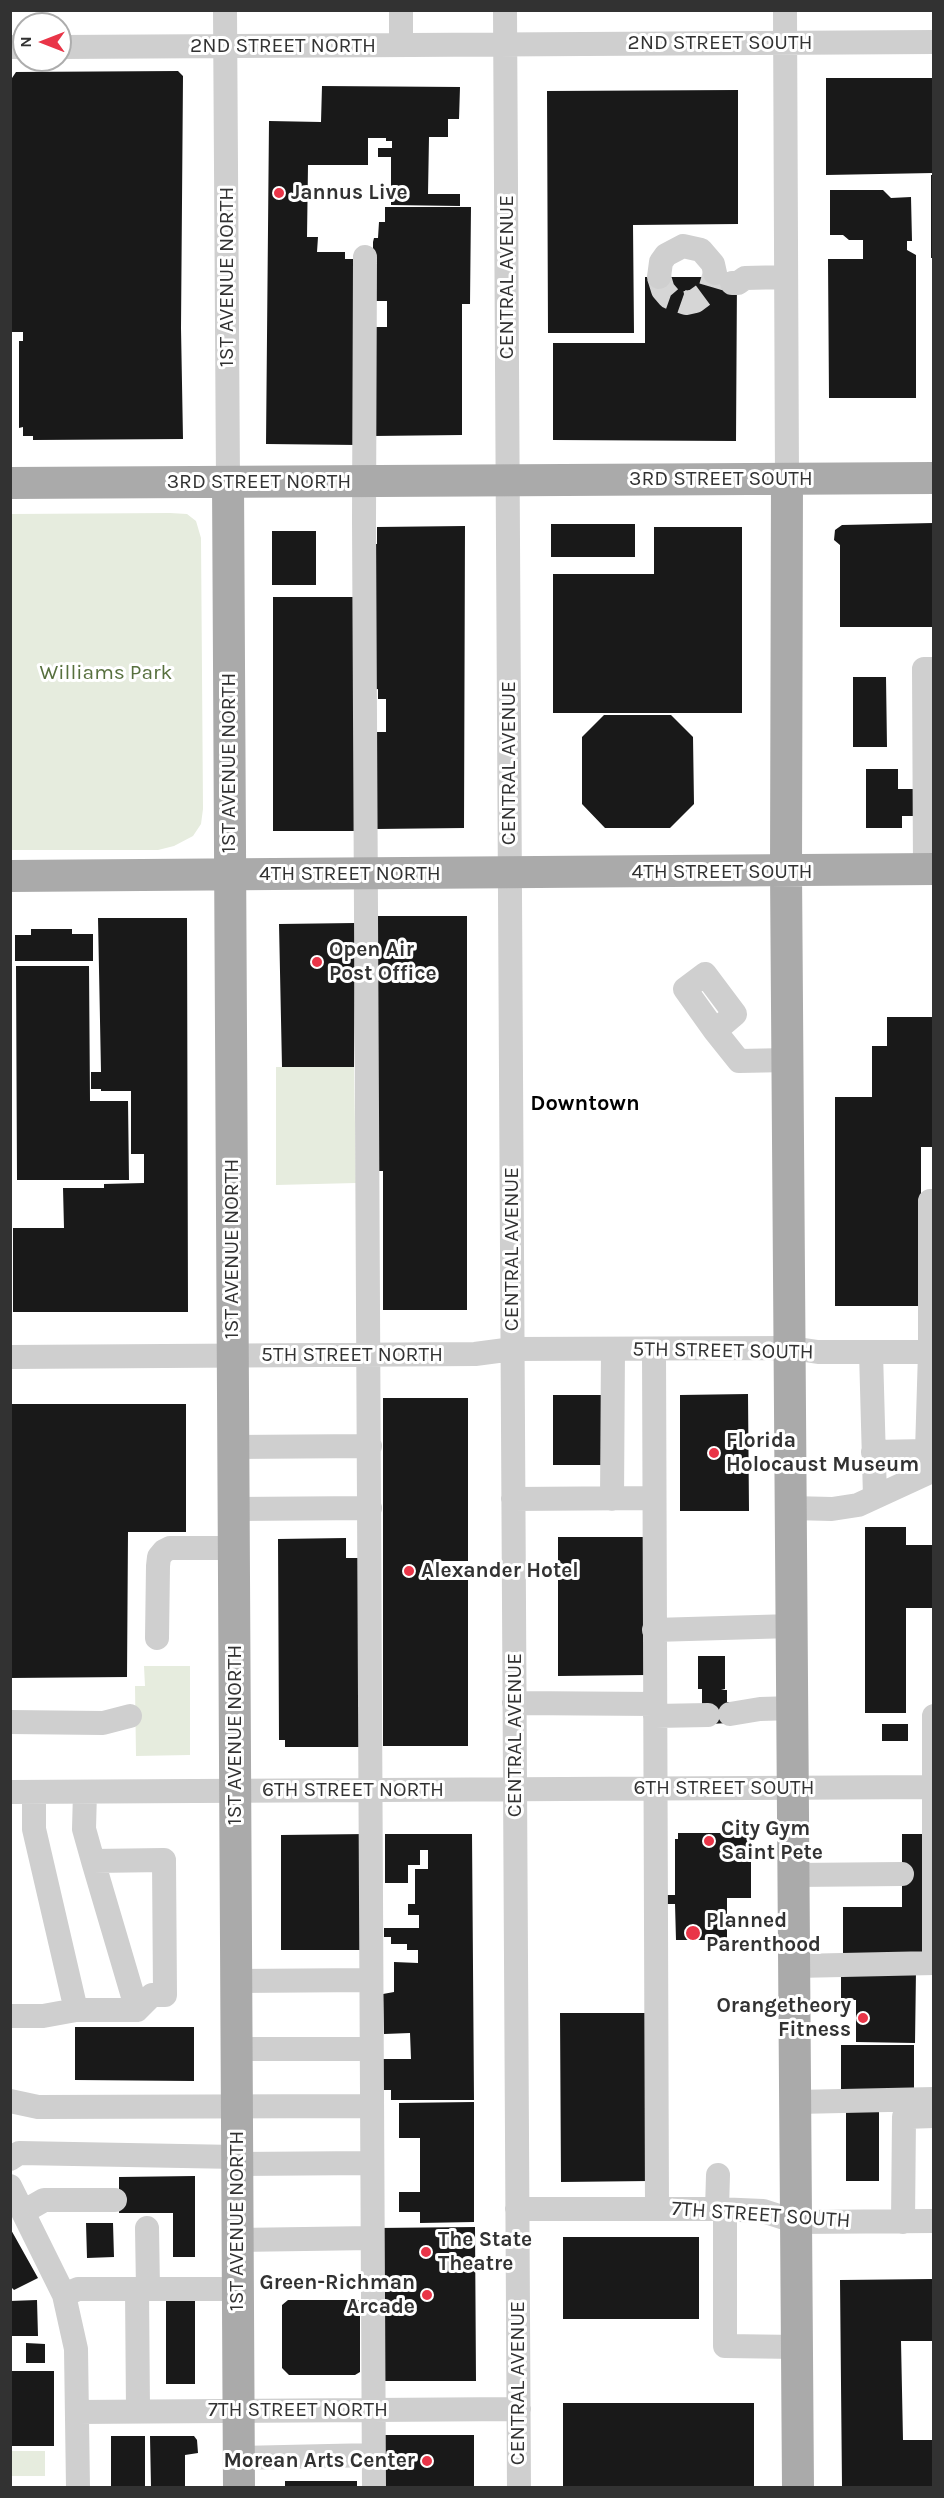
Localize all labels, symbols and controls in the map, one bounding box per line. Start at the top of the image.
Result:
north arrow [12,12,72,72]
street label: 2ND STREET SOUTH [627,30,813,56]
street label: 2ND STREET NORTH [190,33,376,59]
text: N [16,36,35,48]
place label: Jannus Live [291,180,408,206]
marker: Jannus Live [272,186,286,200]
street label: 1ST AVENUE NORTH [214,187,240,367]
street label: CENTRAL AVENUE [494,195,520,359]
street label: 3RD STREET SOUTH [629,466,813,492]
street label: 3RD STREET NORTH [167,469,351,495]
park label: Williams Park [40,660,172,686]
street label: 1ST AVENUE NORTH [216,673,242,853]
street label: CENTRAL AVENUE [496,681,522,845]
street label: 4TH STREET SOUTH [632,859,812,885]
street label: 4TH STREET NORTH [259,861,441,887]
place label: Open Air Post Office [329,937,437,987]
marker: Open Air Post Office [310,955,324,969]
district label: Downtown [530,1091,640,1117]
street label: 1ST AVENUE NORTH [219,1159,245,1339]
street label: CENTRAL AVENUE [499,1167,525,1331]
street label: 5TH STREET SOUTH [632,1337,814,1365]
street label: 5TH STREET NORTH [261,1342,443,1368]
place label: Florida Holocaust Museum [726,1428,919,1478]
marker: Florida Holocaust Museum [707,1446,721,1460]
place label: Alexander Hotel [421,1558,579,1584]
marker: Alexander Hotel [402,1564,416,1578]
street label: 1ST AVENUE NORTH [222,1645,248,1825]
street label: CENTRAL AVENUE [502,1653,528,1817]
street label: 6TH STREET SOUTH [633,1775,815,1801]
street label: 6TH STREET NORTH [262,1777,444,1803]
place label: City Gym Saint Pete [721,1816,823,1866]
marker: City Gym Saint Pete [702,1834,716,1848]
place label: Planned Parenthood [706,1908,821,1958]
marker: Planned Parenthood [684,1924,702,1942]
place label: Orangetheory Fitness [717,1993,851,2043]
marker: Orangetheory Fitness [856,2011,870,2025]
street label: 1ST AVENUE NORTH [224,2131,250,2311]
street label: 7TH STREET SOUTH [671,2196,851,2234]
place label: The State Theatre [438,2227,532,2277]
marker: The State Theatre [419,2245,433,2259]
place label: Green-Richman Arcade [259,2270,415,2320]
marker: Green-Richman Arcade [420,2288,434,2302]
street label: CENTRAL AVENUE [505,2301,531,2465]
street label: 7TH STREET NORTH [208,2397,388,2423]
place label: Morean Arts Center [223,2448,415,2474]
marker: Morean Arts Center [420,2454,434,2468]

